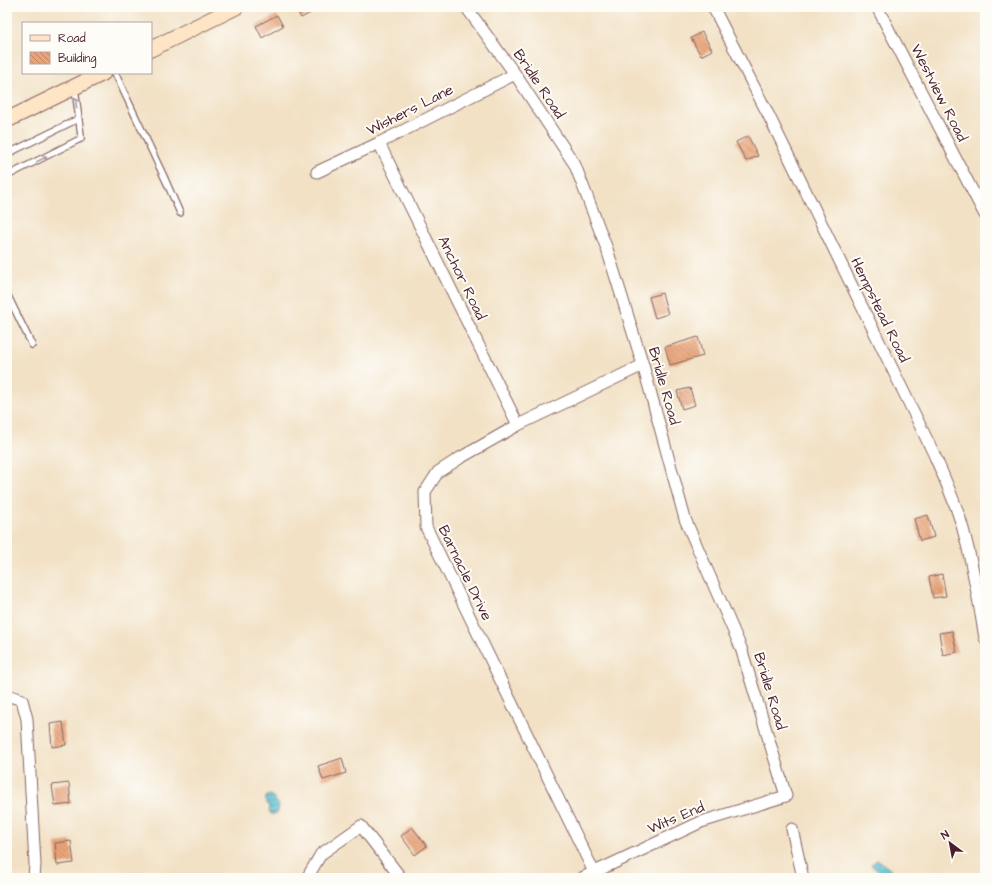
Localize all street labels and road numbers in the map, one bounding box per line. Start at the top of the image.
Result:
street label: Westview Road [905,41,973,146]
street label: Bridle Road [508,45,570,123]
street label: Wishers Lane [363,79,457,141]
street label: Anchor Road [433,232,492,324]
street label: Hempstead Road [845,254,915,366]
street label: Bridle Road [643,345,685,428]
street label: Barnacle Drive [433,522,497,624]
street label: Bridle Road [748,650,792,733]
street label: Wits End [644,796,708,839]

